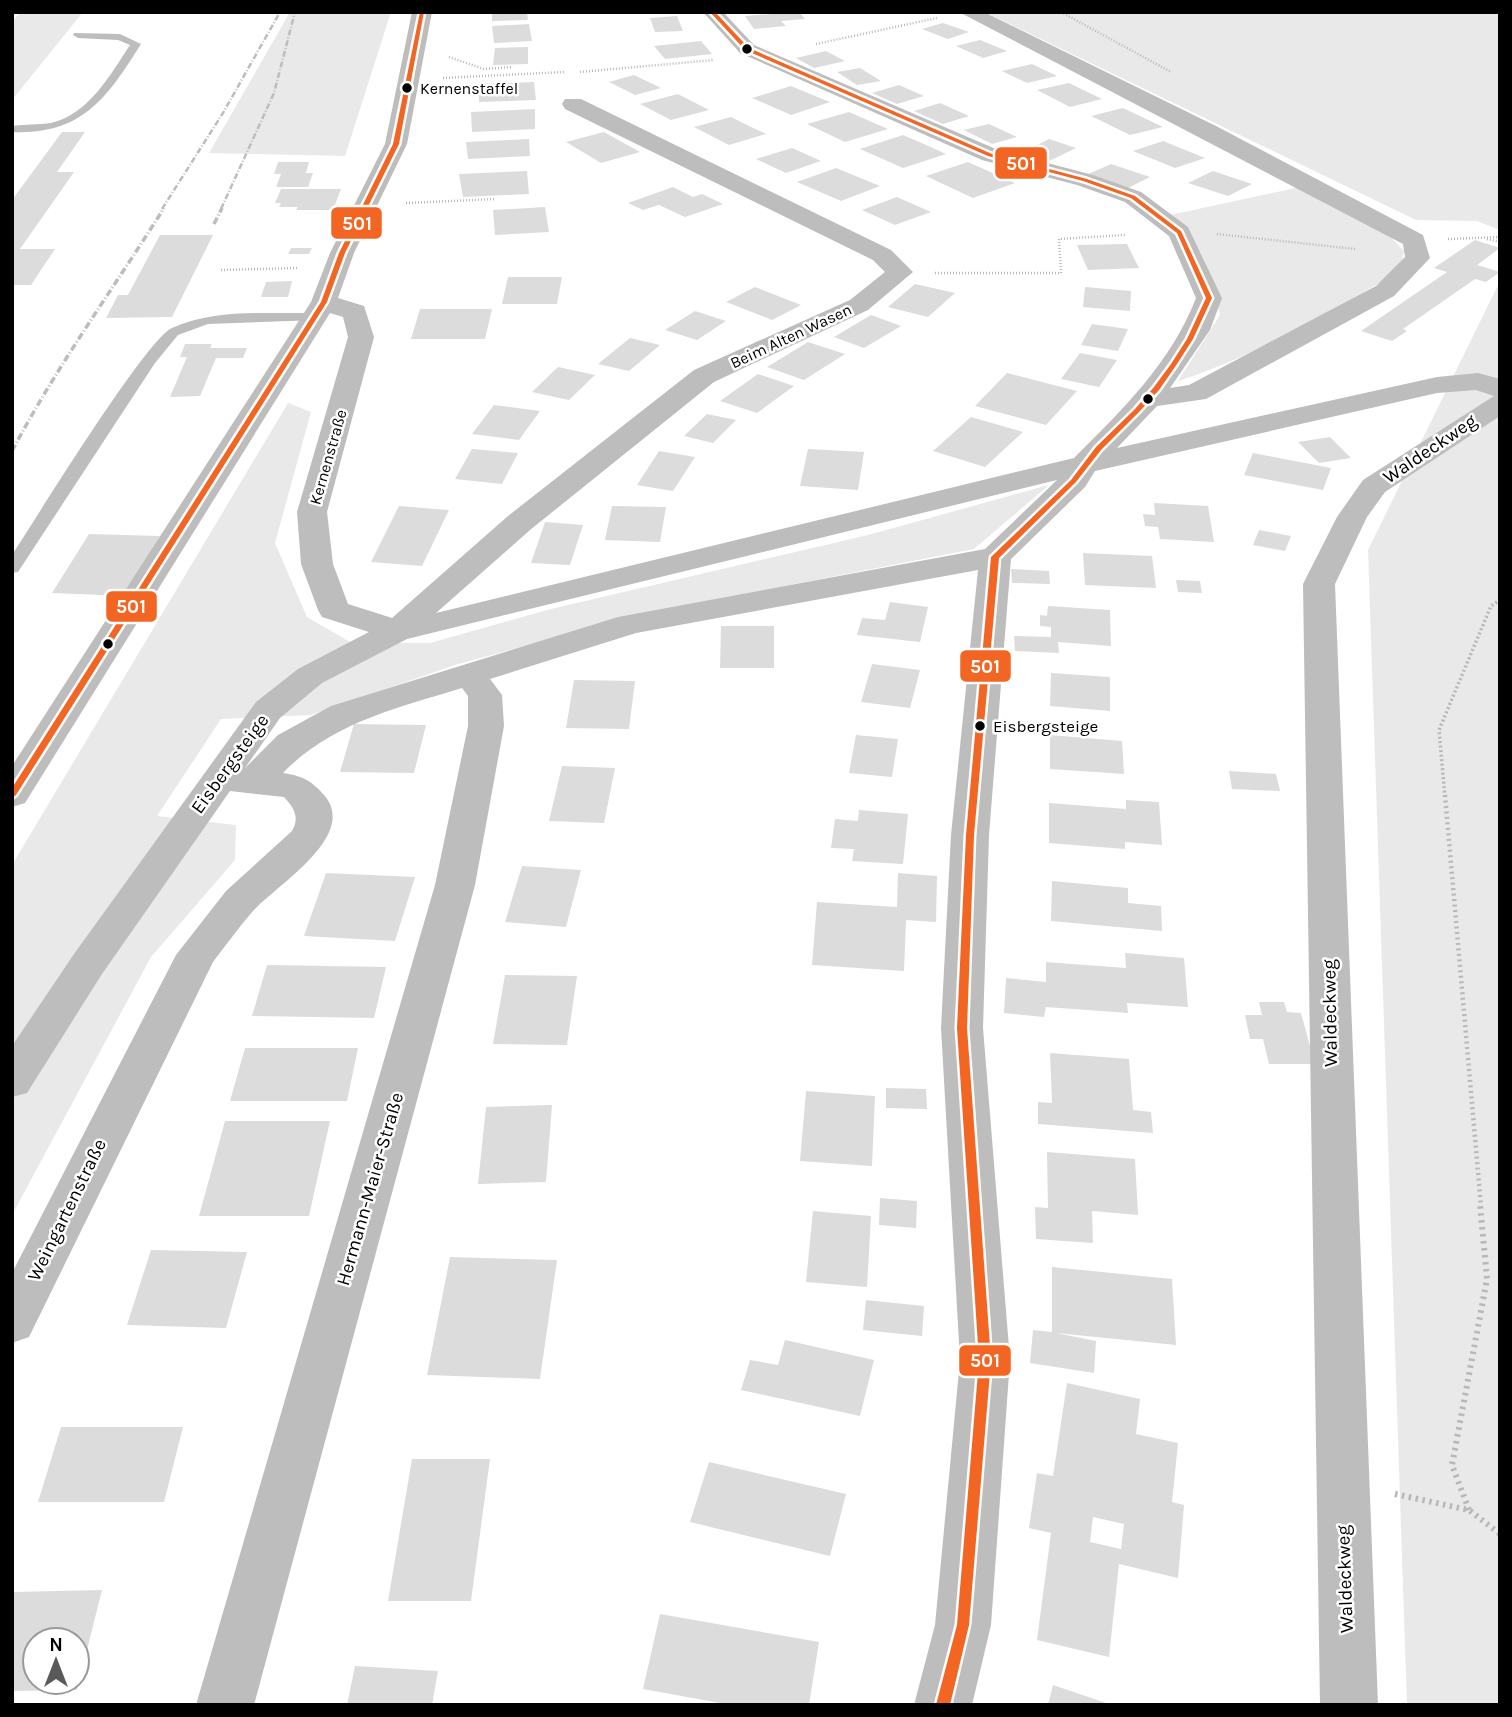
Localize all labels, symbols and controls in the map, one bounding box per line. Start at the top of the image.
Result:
unlabelled marker [740,42,754,56]
place label: Kernenstaffel [420,79,518,98]
marker: Kernenstaffel [400,81,414,95]
line badge: 501 [994,146,1048,180]
text: 501 [1006,153,1036,175]
line badge: 501 [330,206,383,240]
text: 501 [342,213,372,235]
street label: Beim Alten Wasen [727,300,855,372]
unlabelled marker [1141,392,1155,406]
street label: Kernenstraße [305,407,351,507]
street label: Waldeckweg [1379,410,1481,488]
line badge: 501 [105,590,158,623]
text: 501 [116,596,146,618]
unlabelled marker [101,637,115,651]
line badge: 501 [959,649,1012,683]
text: 501 [970,656,1000,678]
street label: Eisbergsteige [187,710,273,818]
place label: Eisbergsteige [993,716,1098,736]
marker: Eisbergsteige [973,719,987,733]
street label: Waldeckweg [1318,959,1342,1067]
street label: Hermann-Maier-Straße [332,1090,408,1288]
street label: Weingartenstraße [23,1135,111,1285]
line badge: 501 [958,1344,1012,1377]
text: 501 [970,1350,1000,1372]
street label: Waldeckweg [1332,1524,1358,1633]
north arrow [21,1626,91,1696]
text: N [49,1634,63,1656]

